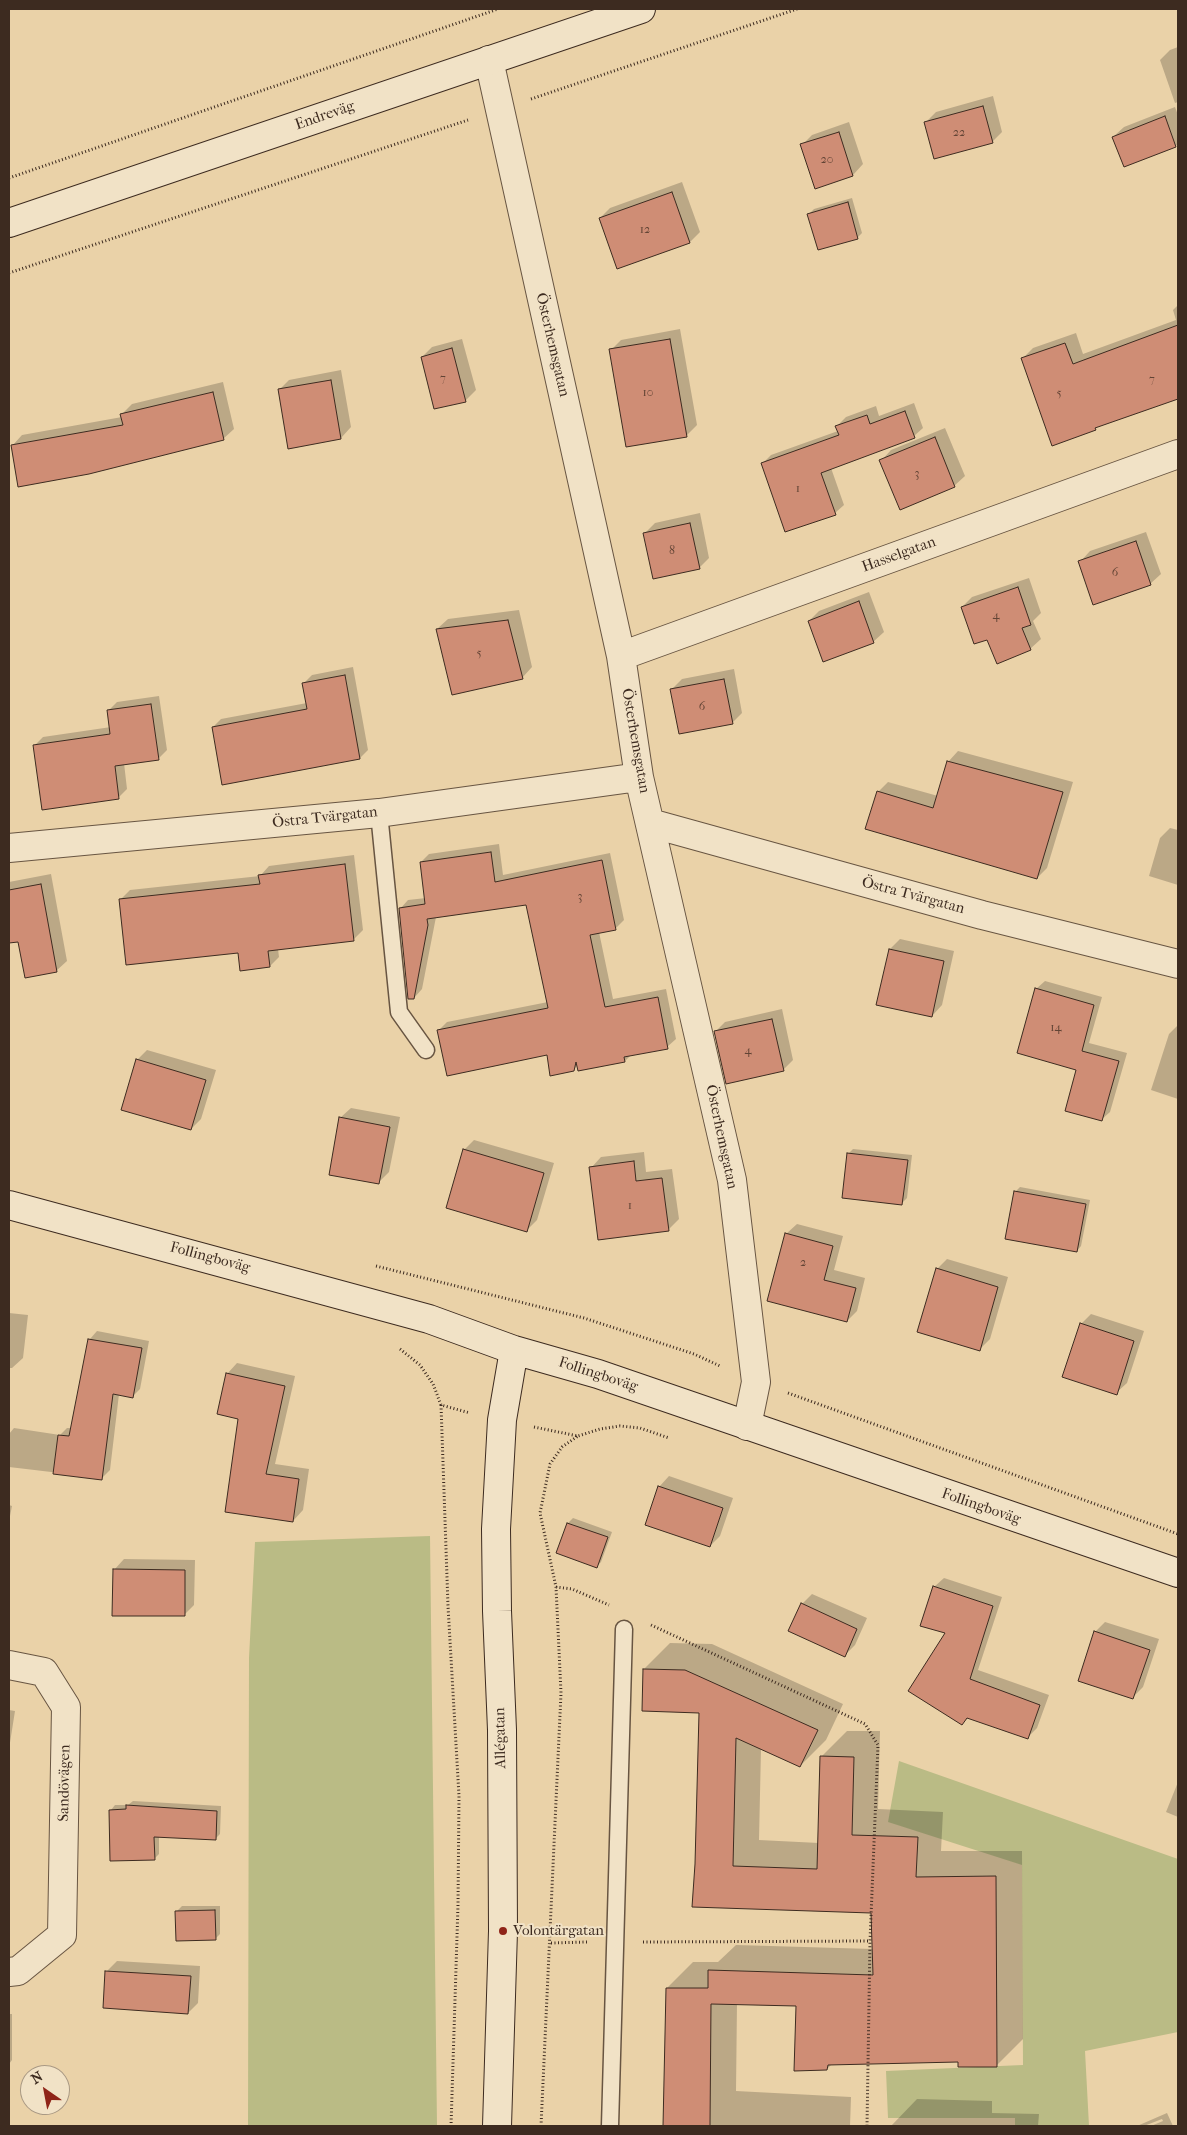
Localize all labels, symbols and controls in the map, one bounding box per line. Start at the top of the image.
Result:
street label: Endreväg [293,97,357,135]
house number: 22 [953,126,965,140]
house number: 20 [821,153,833,167]
house number: 12 [640,223,650,237]
street label: Österhemsgatan [531,291,573,399]
house number: 7 [440,372,446,386]
house number: 7 [1149,373,1155,387]
house number: 10 [643,386,653,400]
house number: 5 [1056,387,1062,401]
house number: 3 [915,467,919,481]
house number: 1 [796,482,800,496]
street label: Hasselgatan [860,533,938,577]
house number: 8 [669,544,675,558]
house number: 6 [1112,566,1118,580]
house number: 4 [992,609,1000,623]
house number: 5 [476,647,482,661]
street label: Österhemsgatan [617,687,653,795]
house number: 6 [699,700,705,714]
street label: Östra Tvärgatan [272,804,378,832]
street label: Östra Tvärgatan [860,874,966,918]
house number: 3 [578,890,582,904]
house number: 14 [1050,1021,1062,1035]
house number: 4 [744,1044,752,1058]
street label: Österhemsgatan [701,1083,741,1191]
house number: 1 [628,1199,632,1213]
street label: Follingboväg [168,1239,252,1277]
house number: 2 [800,1256,806,1270]
street label: Follingboväg [556,1354,640,1396]
street label: Follingboväg [939,1485,1023,1529]
street label: Allégatan [491,1707,511,1769]
street label: Sandövägen [55,1744,75,1822]
place label: Volontärgatan [513,1922,604,1940]
marker: Volontärgatan [497,1925,509,1937]
north arrow [20,2065,70,2115]
text: N [28,2068,46,2088]

